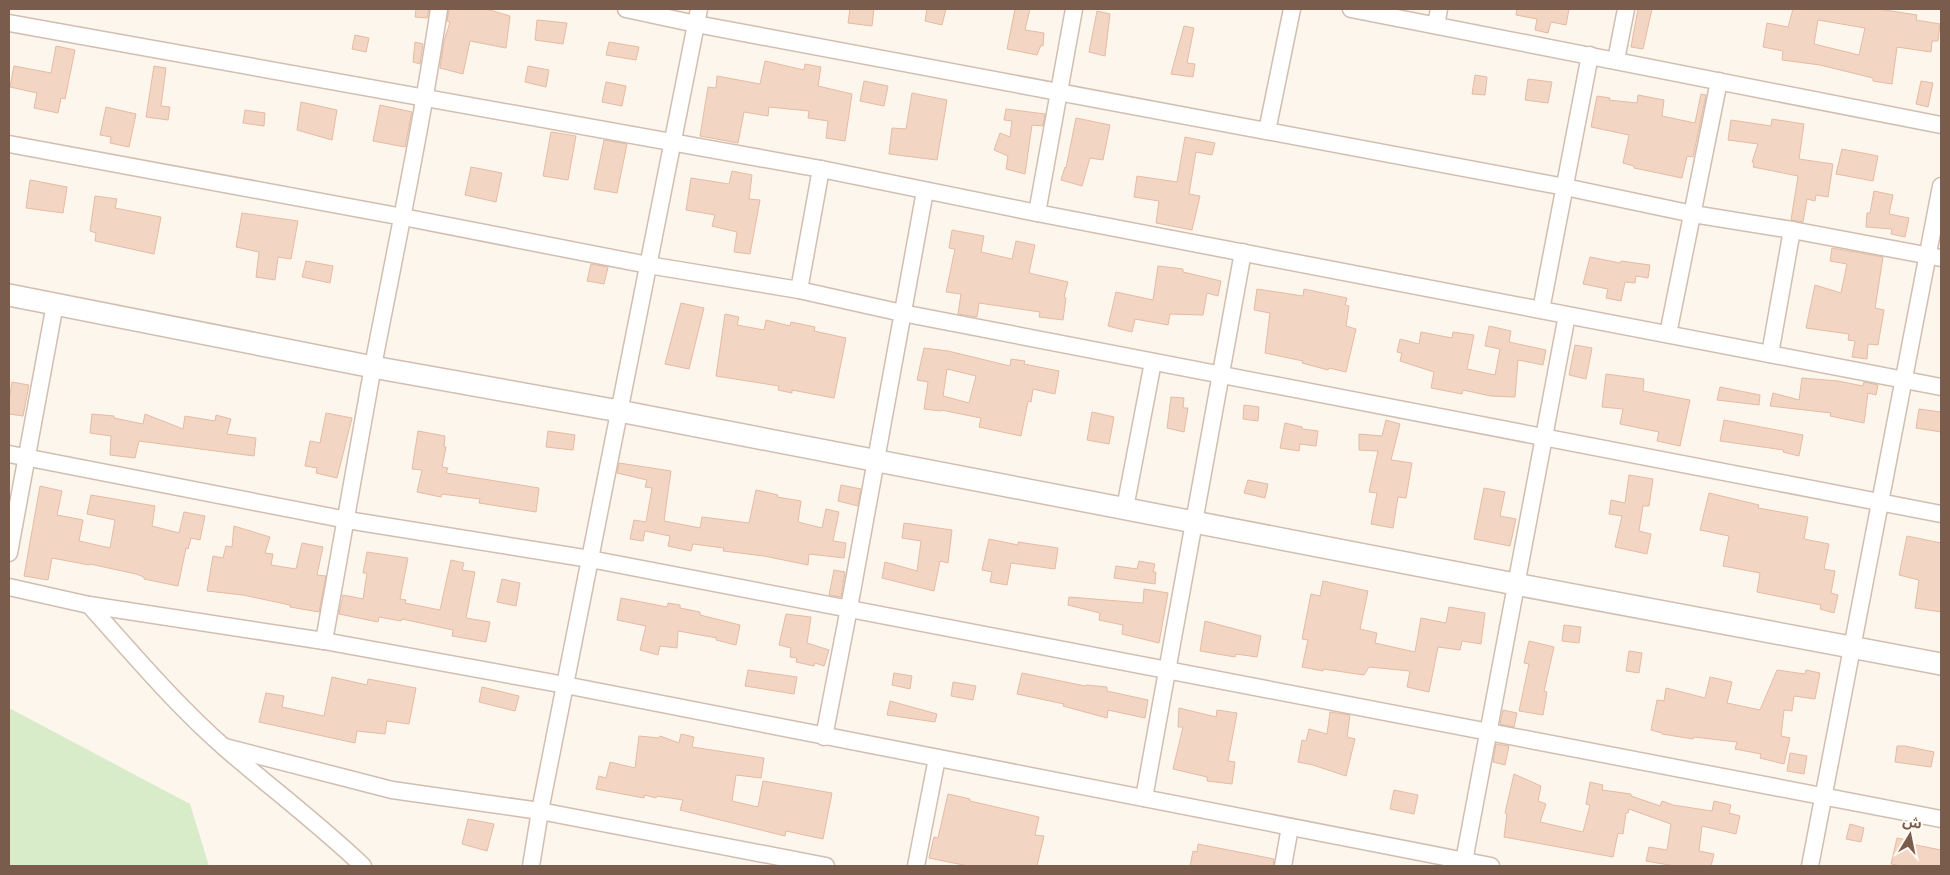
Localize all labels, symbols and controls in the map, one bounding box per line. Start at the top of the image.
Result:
north arrow [1885,810,1935,860]
text: ش [1901,813,1923,833]

